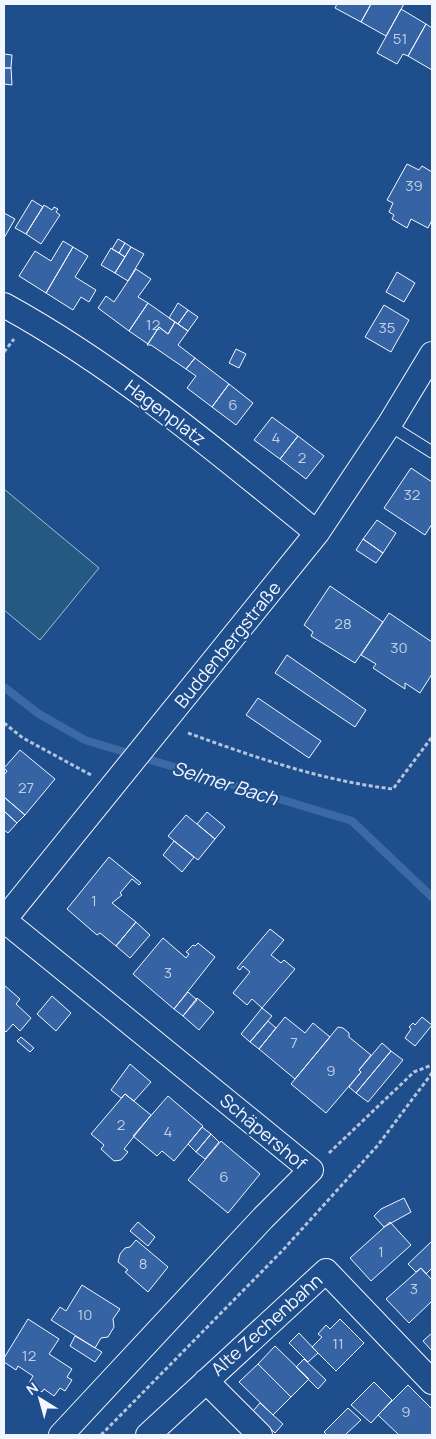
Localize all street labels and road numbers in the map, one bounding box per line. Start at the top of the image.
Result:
street label: Hagenplatz [120,374,211,451]
street label: Buddenbergstraße [169,576,286,713]
street label: Schäpershof [215,1088,313,1175]
street label: Alte Zechenbahn [206,1268,327,1381]

